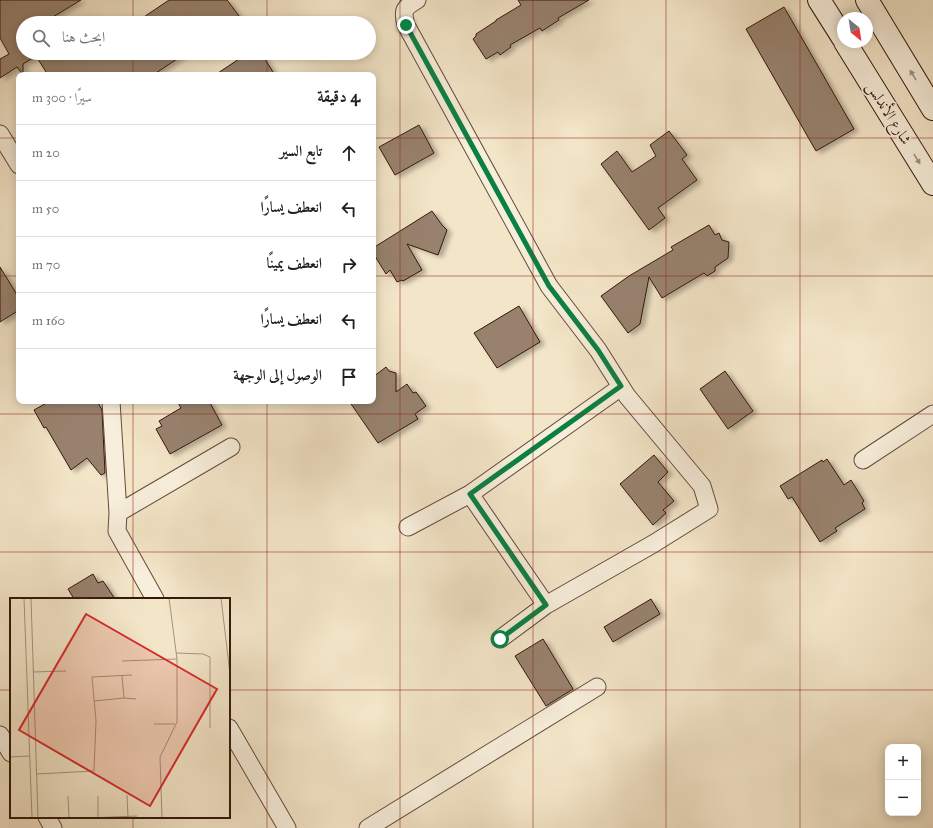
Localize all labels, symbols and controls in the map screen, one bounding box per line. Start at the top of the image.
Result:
north arrow [837,12,873,48]
search box [16,16,376,60]
route end [397,16,415,34]
icon: search [30,27,52,49]
text: ابحث هنا [62,28,105,46]
one-way arrow [909,69,916,81]
street label: شارع الأندلس [859,77,917,150]
text: 4 دقيقة [317,86,360,107]
text: سيرًا · 300 m [32,90,92,106]
text: تابع السير [280,142,322,160]
icon: ahead [338,142,360,164]
text: 20 m [32,145,60,161]
one-way arrow [913,154,921,164]
text: انعطف يسارًا [260,198,322,216]
icon: left [338,198,360,220]
text: 50 m [32,201,59,217]
text: انعطف يمينًا [267,254,322,272]
icon: right [338,254,360,276]
text: 70 m [32,257,60,273]
text: انعطف يسارًا [260,310,322,328]
icon: left [338,310,360,332]
text: 160 m [32,313,65,329]
text: الوصول إلى الوجهة [233,366,322,384]
icon: arrive [338,366,360,388]
inset map [10,598,230,818]
route start [491,630,509,648]
map controls [885,744,921,816]
button: + [885,744,921,780]
button: − [885,780,921,816]

